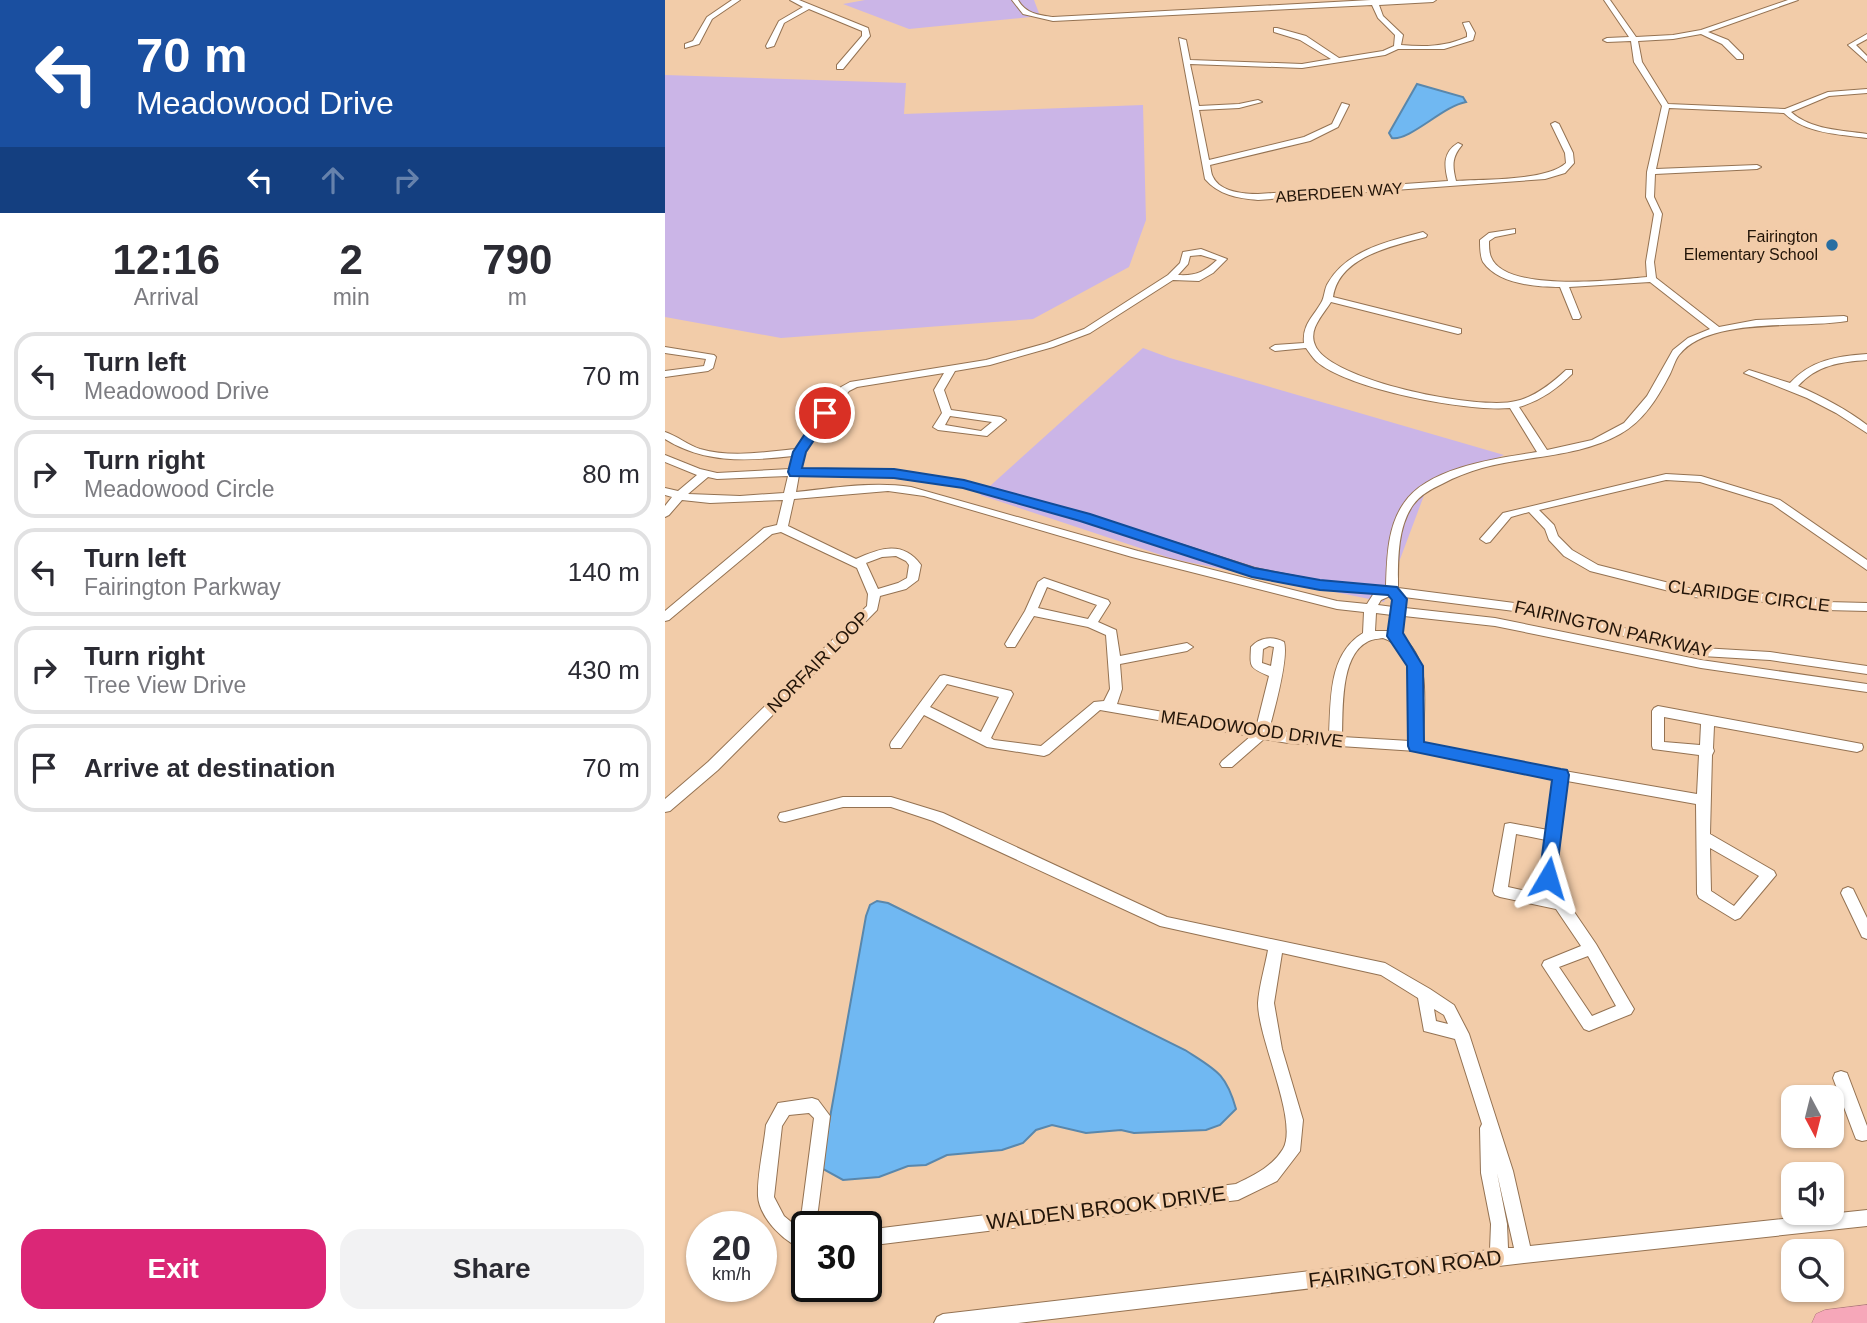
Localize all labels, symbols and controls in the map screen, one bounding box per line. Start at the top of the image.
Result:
icon: left [21,28,112,119]
text: 70 m [136,28,248,82]
text: Meadowood Drive [136,85,394,121]
icon: left [241,161,279,199]
icon: ahead [314,161,352,199]
icon: right [387,161,425,199]
street label: ABERDEEN WAY [1275,180,1403,205]
place label: Fairington Elementary School [1684,228,1818,263]
text: 12:16 [113,236,220,283]
text: 2 [339,236,363,283]
text: 790 [482,236,552,283]
marker: Fairington Elementary School [1824,237,1840,253]
text: Arrival [134,284,199,310]
text: min [333,284,370,310]
text: m [508,284,527,310]
text: Turn left [84,347,186,377]
icon: left [25,357,63,395]
text: 70 m [582,361,640,391]
text: Meadowood Drive [84,378,269,404]
pin [795,383,855,443]
icon: arrive [806,394,844,432]
text: Turn right [84,445,205,475]
icon: right [25,455,63,493]
text: 80 m [582,459,640,489]
text: Meadowood Circle [84,476,274,502]
text: Turn left [84,543,186,573]
icon: left [25,553,63,591]
text: 140 m [568,557,640,587]
text: Fairington Parkway [84,574,281,600]
street label: CLARIDGE CIRCLE [1667,576,1831,616]
street label: FAIRINGTON PARKWAY [1513,597,1713,661]
street label: NORFAIR LOOP [763,607,873,717]
text: Turn right [84,641,205,671]
icon: right [25,651,63,689]
text: 430 m [568,655,640,685]
text: Tree View Drive [84,672,246,698]
street label: MEADOWOOD DRIVE [1159,706,1345,752]
icon: arrive [25,749,63,787]
text: Arrive at destination [84,753,335,783]
text: 70 m [582,753,640,783]
position arrow [1511,841,1585,915]
north arrow [1781,1085,1845,1148]
map controls [1781,1085,1844,1302]
button: sound [1781,1162,1844,1225]
street label: WALDEN BROOK DRIVE [985,1181,1227,1234]
speed limit sign: 30 [791,1211,882,1302]
text: 20 [712,1228,751,1267]
button: Exit [21,1229,326,1309]
button: Share [340,1229,644,1309]
button: search [1781,1239,1844,1302]
street label: FAIRINGTON ROAD [1307,1245,1503,1292]
text: km/h [712,1264,751,1284]

